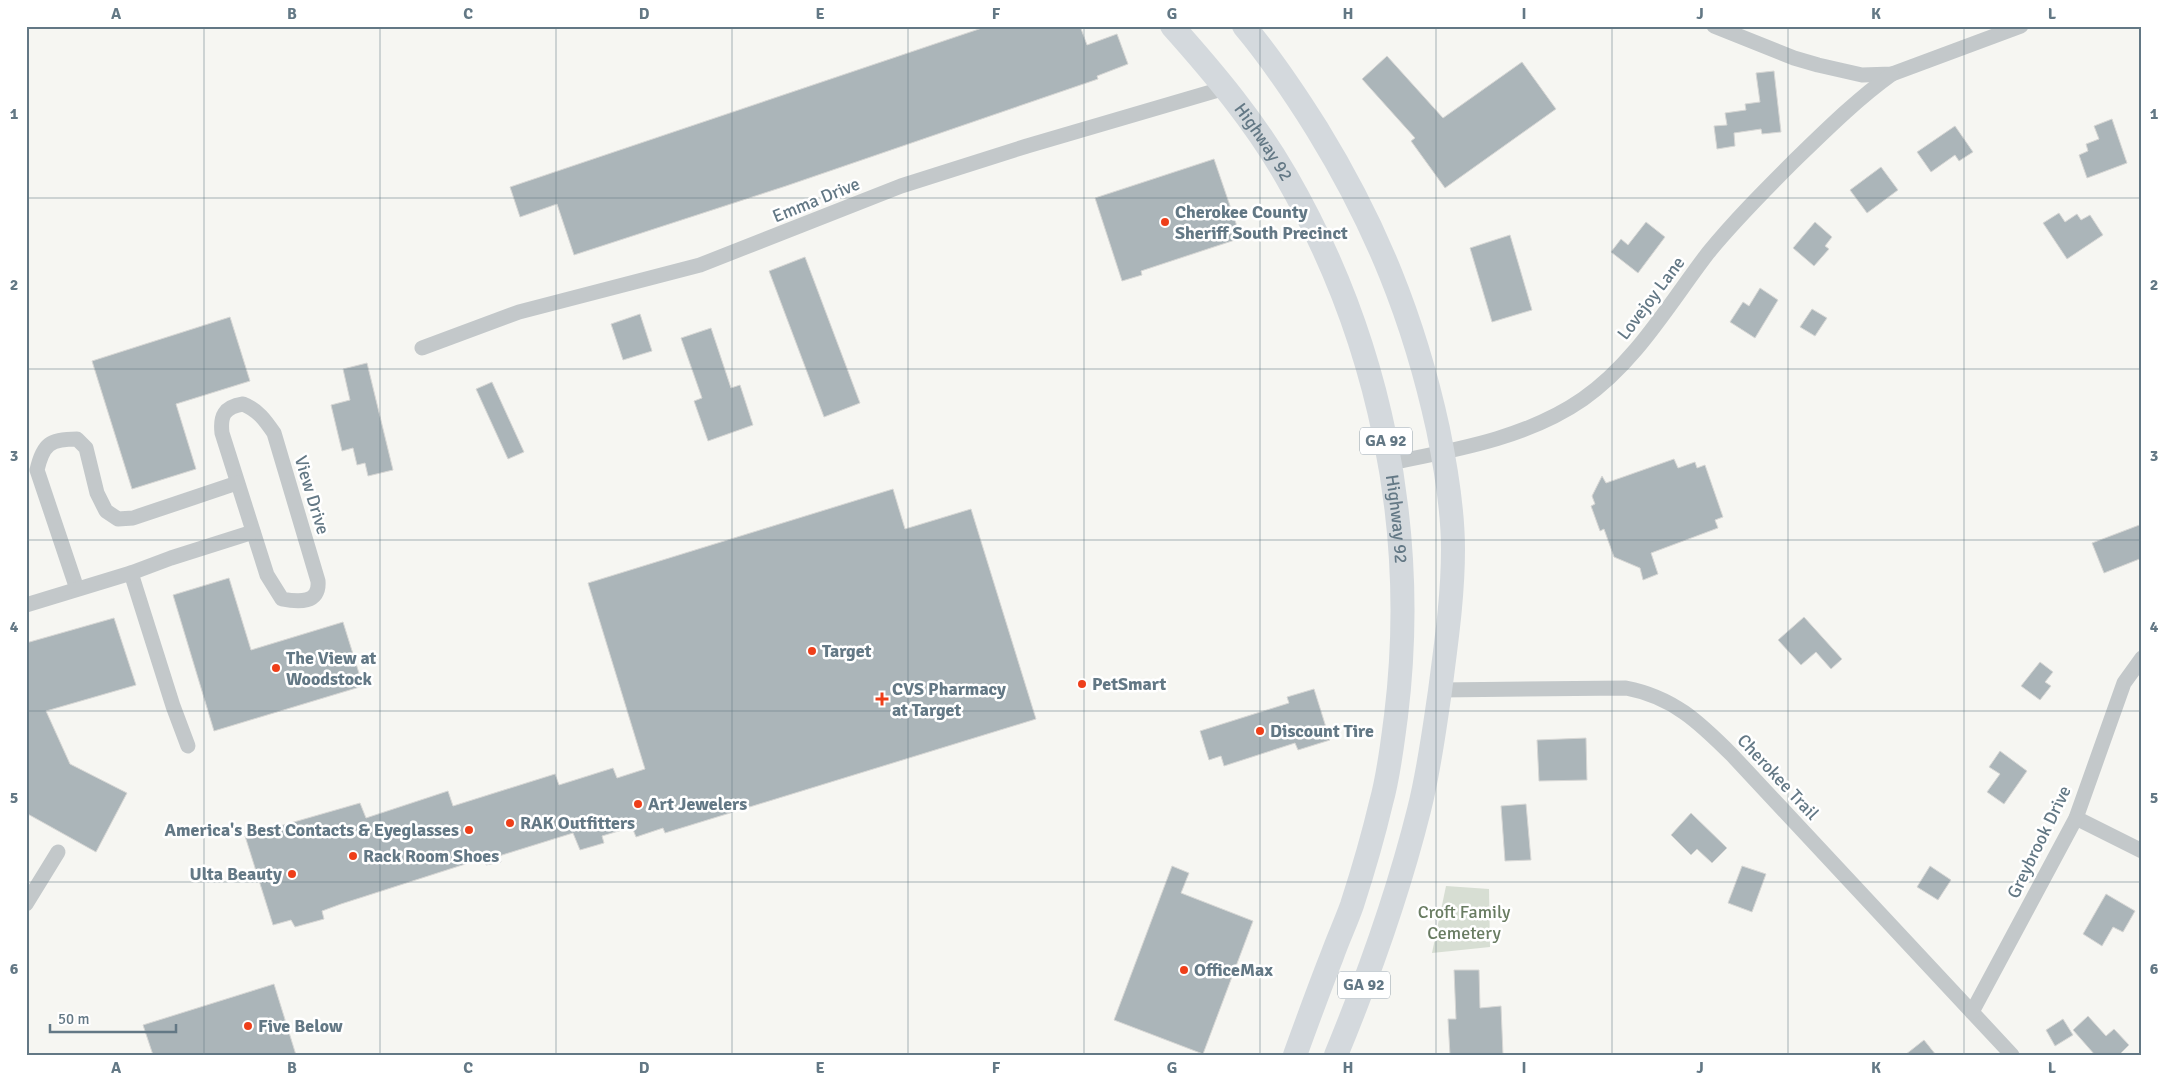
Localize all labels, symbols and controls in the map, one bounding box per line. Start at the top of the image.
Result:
text: A [111,4,122,24]
text: B [287,4,297,24]
text: C [463,4,473,24]
text: D [639,4,650,24]
text: E [815,4,825,24]
text: F [992,4,1001,24]
text: G [1167,4,1177,24]
text: H [1343,4,1353,24]
text: I [1521,4,1527,24]
text: J [1696,4,1704,24]
text: K [1871,4,1881,24]
text: L [2048,4,2057,24]
street label: Highway 92 [1230,98,1298,185]
text: 1 [10,104,19,124]
text: 1 [2150,104,2159,124]
street label: Emma Drive [769,173,863,227]
place label: Cherokee County Sheriff South Precinct [1175,201,1348,244]
marker: Cherokee County Sheriff South Precinct [1159,216,1171,228]
street label: Lovejoy Lane [1613,252,1689,344]
text: 2 [10,275,18,295]
text: 2 [2150,275,2158,295]
road number: GA 92 [1360,428,1412,454]
text: 3 [10,446,18,466]
text: 3 [2150,446,2158,466]
street label: View Drive [290,453,334,537]
street label: Highway 92 [1381,473,1412,564]
text: 4 [10,617,19,637]
text: 4 [2150,617,2159,637]
place label: Target [822,640,872,662]
marker: Target [806,645,818,657]
place label: The View at Woodstock [286,647,377,690]
marker: The View at Woodstock [270,662,282,674]
place label: PetSmart [1092,673,1167,695]
place label: CVS Pharmacy at Target [892,678,1006,721]
marker: PetSmart [1076,678,1088,690]
marker: CVS Pharmacy at Target [876,693,888,705]
place label: Discount Tire [1270,720,1374,742]
marker: Discount Tire [1254,725,1266,737]
street label: Cherokee Trail [1733,729,1823,825]
street label: Greybrook Drive [2002,782,2076,902]
text: 5 [10,788,18,808]
text: 5 [2150,788,2158,808]
place label: Art Jewelers [648,793,747,815]
marker: Art Jewelers [632,798,644,810]
place label: RAK Outfitters [520,812,635,834]
marker: RAK Outfitters [504,817,516,829]
place label: America's Best Contacts & Eyeglasses [165,819,459,841]
marker: America's Best Contacts & Eyeglasses [463,824,475,836]
place label: Rack Room Shoes [363,845,499,867]
marker: Rack Room Shoes [347,850,359,862]
place label: Ulta Beauty [190,863,282,885]
marker: Ulta Beauty [286,868,298,880]
park label: Croft Family Cemetery [1418,901,1511,944]
text: 6 [10,959,19,979]
place label: OfficeMax [1194,959,1273,981]
text: 6 [2150,959,2159,979]
marker: OfficeMax [1178,964,1190,976]
road number: GA 92 [1338,972,1390,998]
scale bar [50,1001,176,1033]
text: 50 m [58,1010,89,1028]
place label: Five Below [258,1015,343,1037]
marker: Five Below [242,1020,254,1032]
text: A [111,1058,122,1078]
text: B [287,1058,297,1078]
text: C [463,1058,473,1078]
text: D [639,1058,650,1078]
text: E [815,1058,825,1078]
text: F [992,1058,1001,1078]
text: G [1167,1058,1177,1078]
text: H [1343,1058,1353,1078]
text: I [1521,1058,1527,1078]
text: J [1696,1058,1704,1078]
text: K [1871,1058,1881,1078]
text: L [2048,1058,2057,1078]

